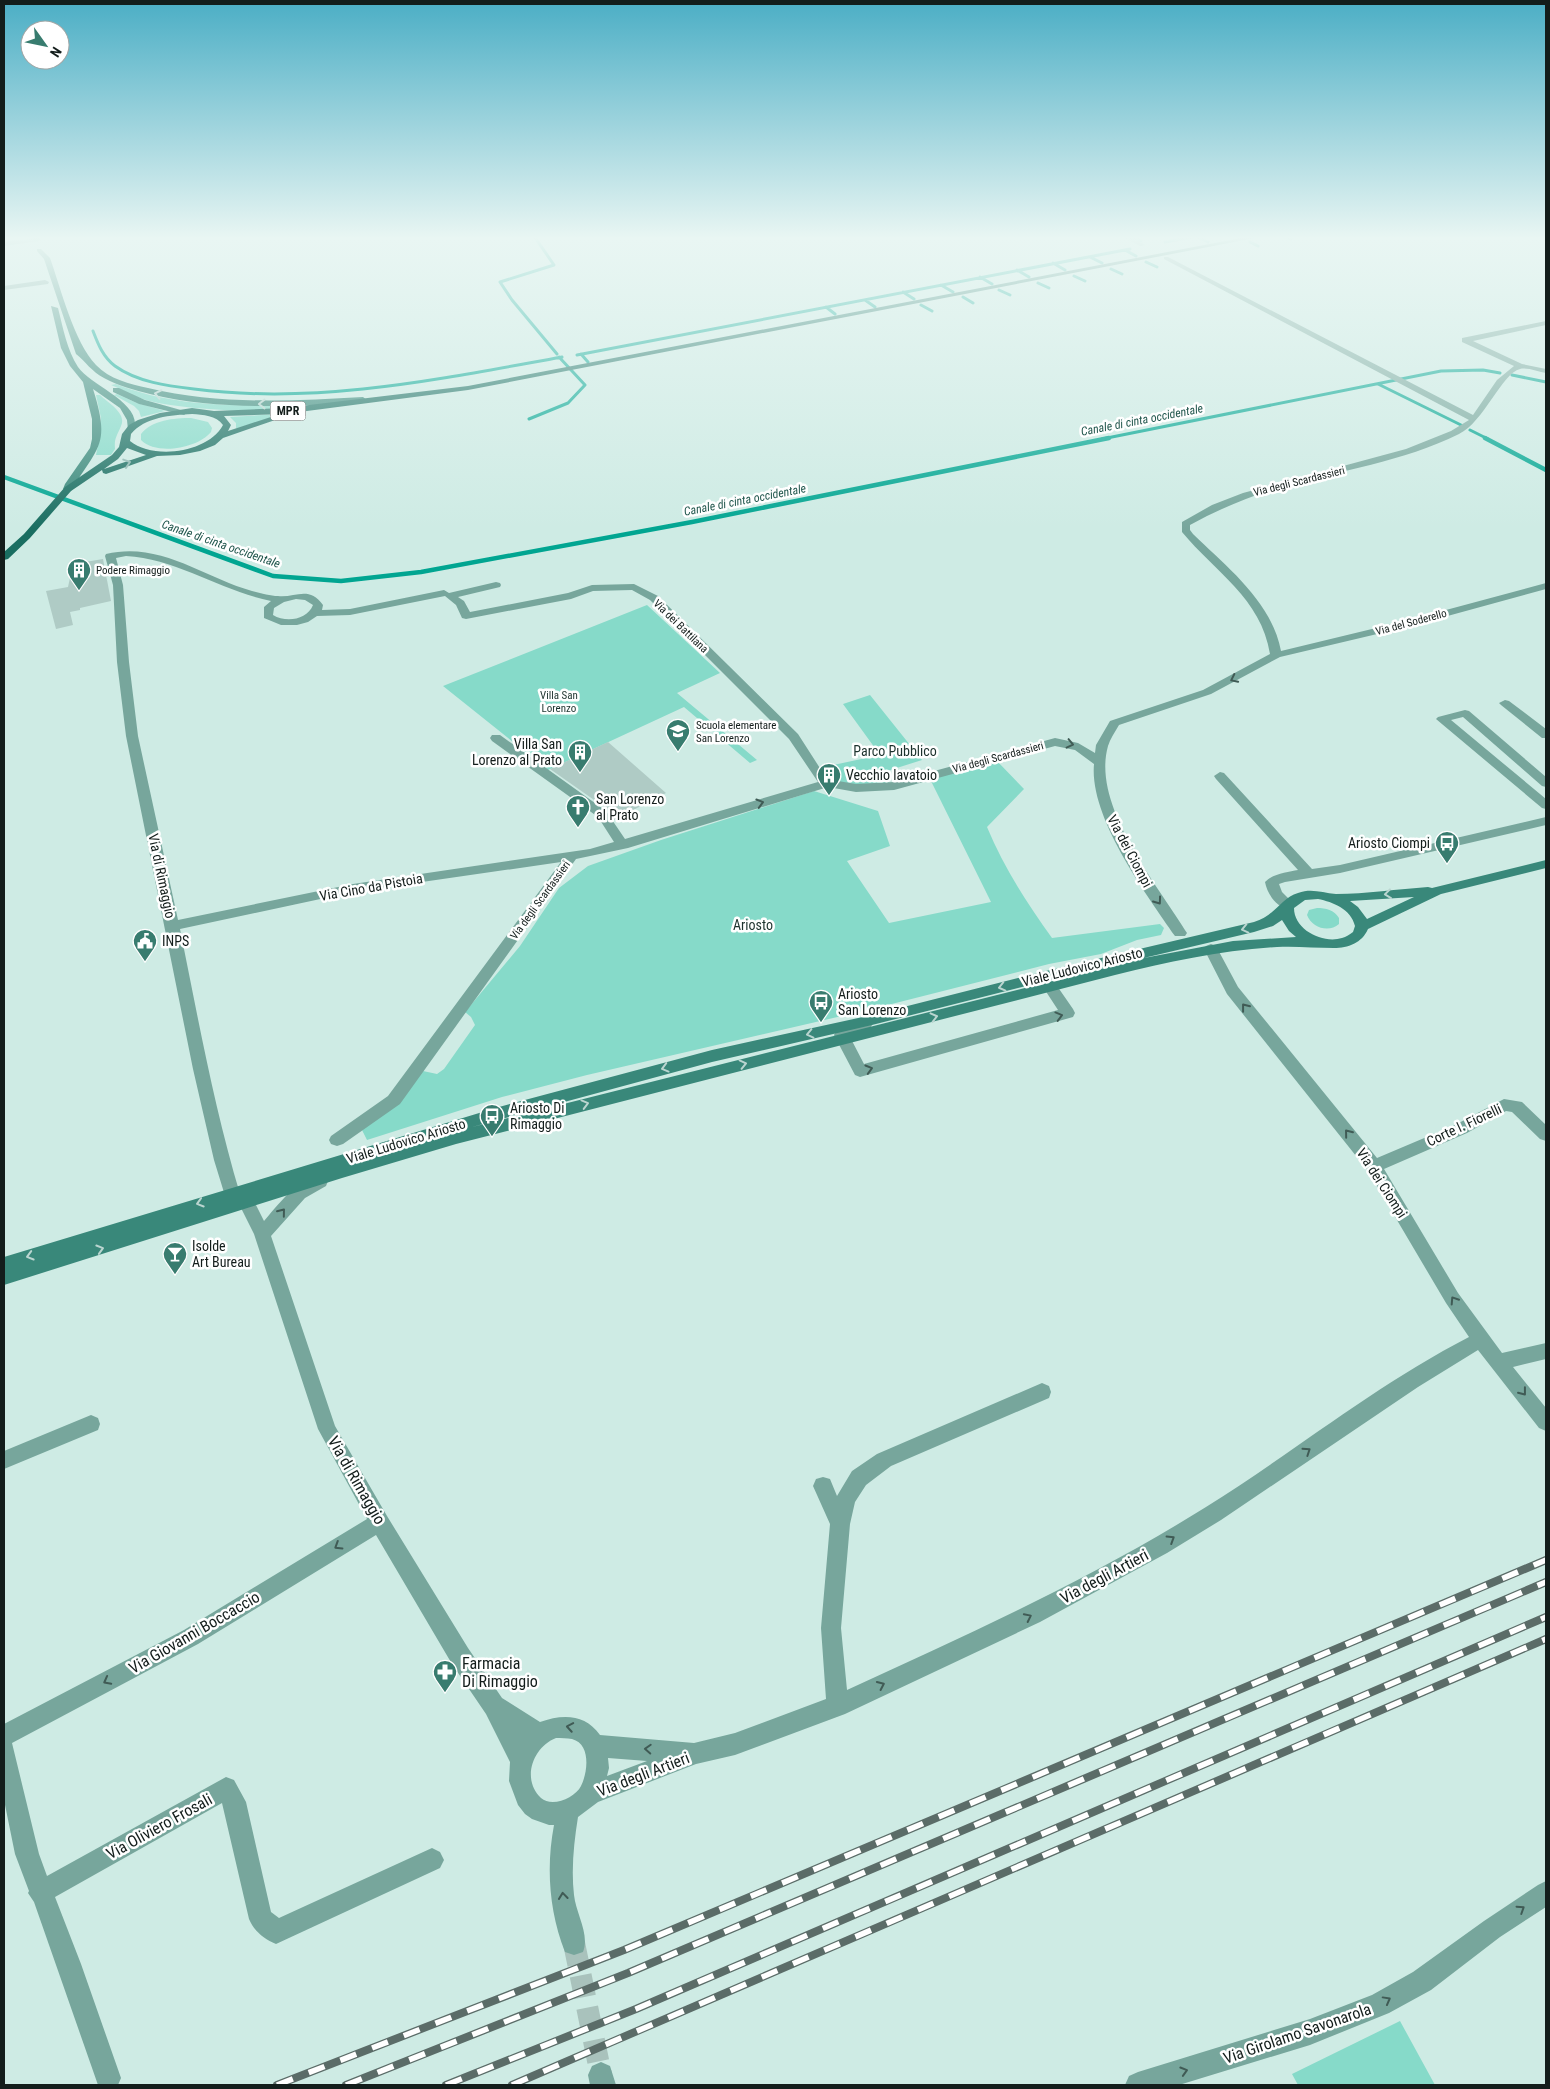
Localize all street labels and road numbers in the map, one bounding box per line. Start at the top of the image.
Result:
road number: MPR [270,402,306,421]
street label: Via degli Scardassieri [1252,464,1346,499]
street label: Via dei Battilana [651,597,711,656]
street label: Via del Soderello [1374,607,1449,638]
street label: Via degli Scardassieri [951,739,1045,776]
street label: Via dei Ciompi [1104,812,1156,890]
street label: Via di Rimaggio [145,832,179,920]
street label: Via degli Scardassieri [508,859,573,942]
street label: Via Cino da Pistoia [318,870,424,904]
street label: Viale Ludovico Ariosto [1020,944,1144,990]
street label: Corte l. Fiorelli [1424,1101,1504,1149]
street label: Viale Ludovico Ariosto [345,1115,467,1167]
street label: Via dei Ciompi [1354,1145,1410,1221]
street label: Via di Rimaggio [324,1433,389,1528]
street label: Via degli Artieri [1057,1545,1152,1608]
street label: Via Giovanni Boccaccio [125,1587,263,1678]
street label: Via degli Artieri [594,1748,692,1801]
street label: Via Oliviero Frosali [103,1790,215,1863]
street label: Via Girolamo Savonarola [1221,1999,1374,2068]

